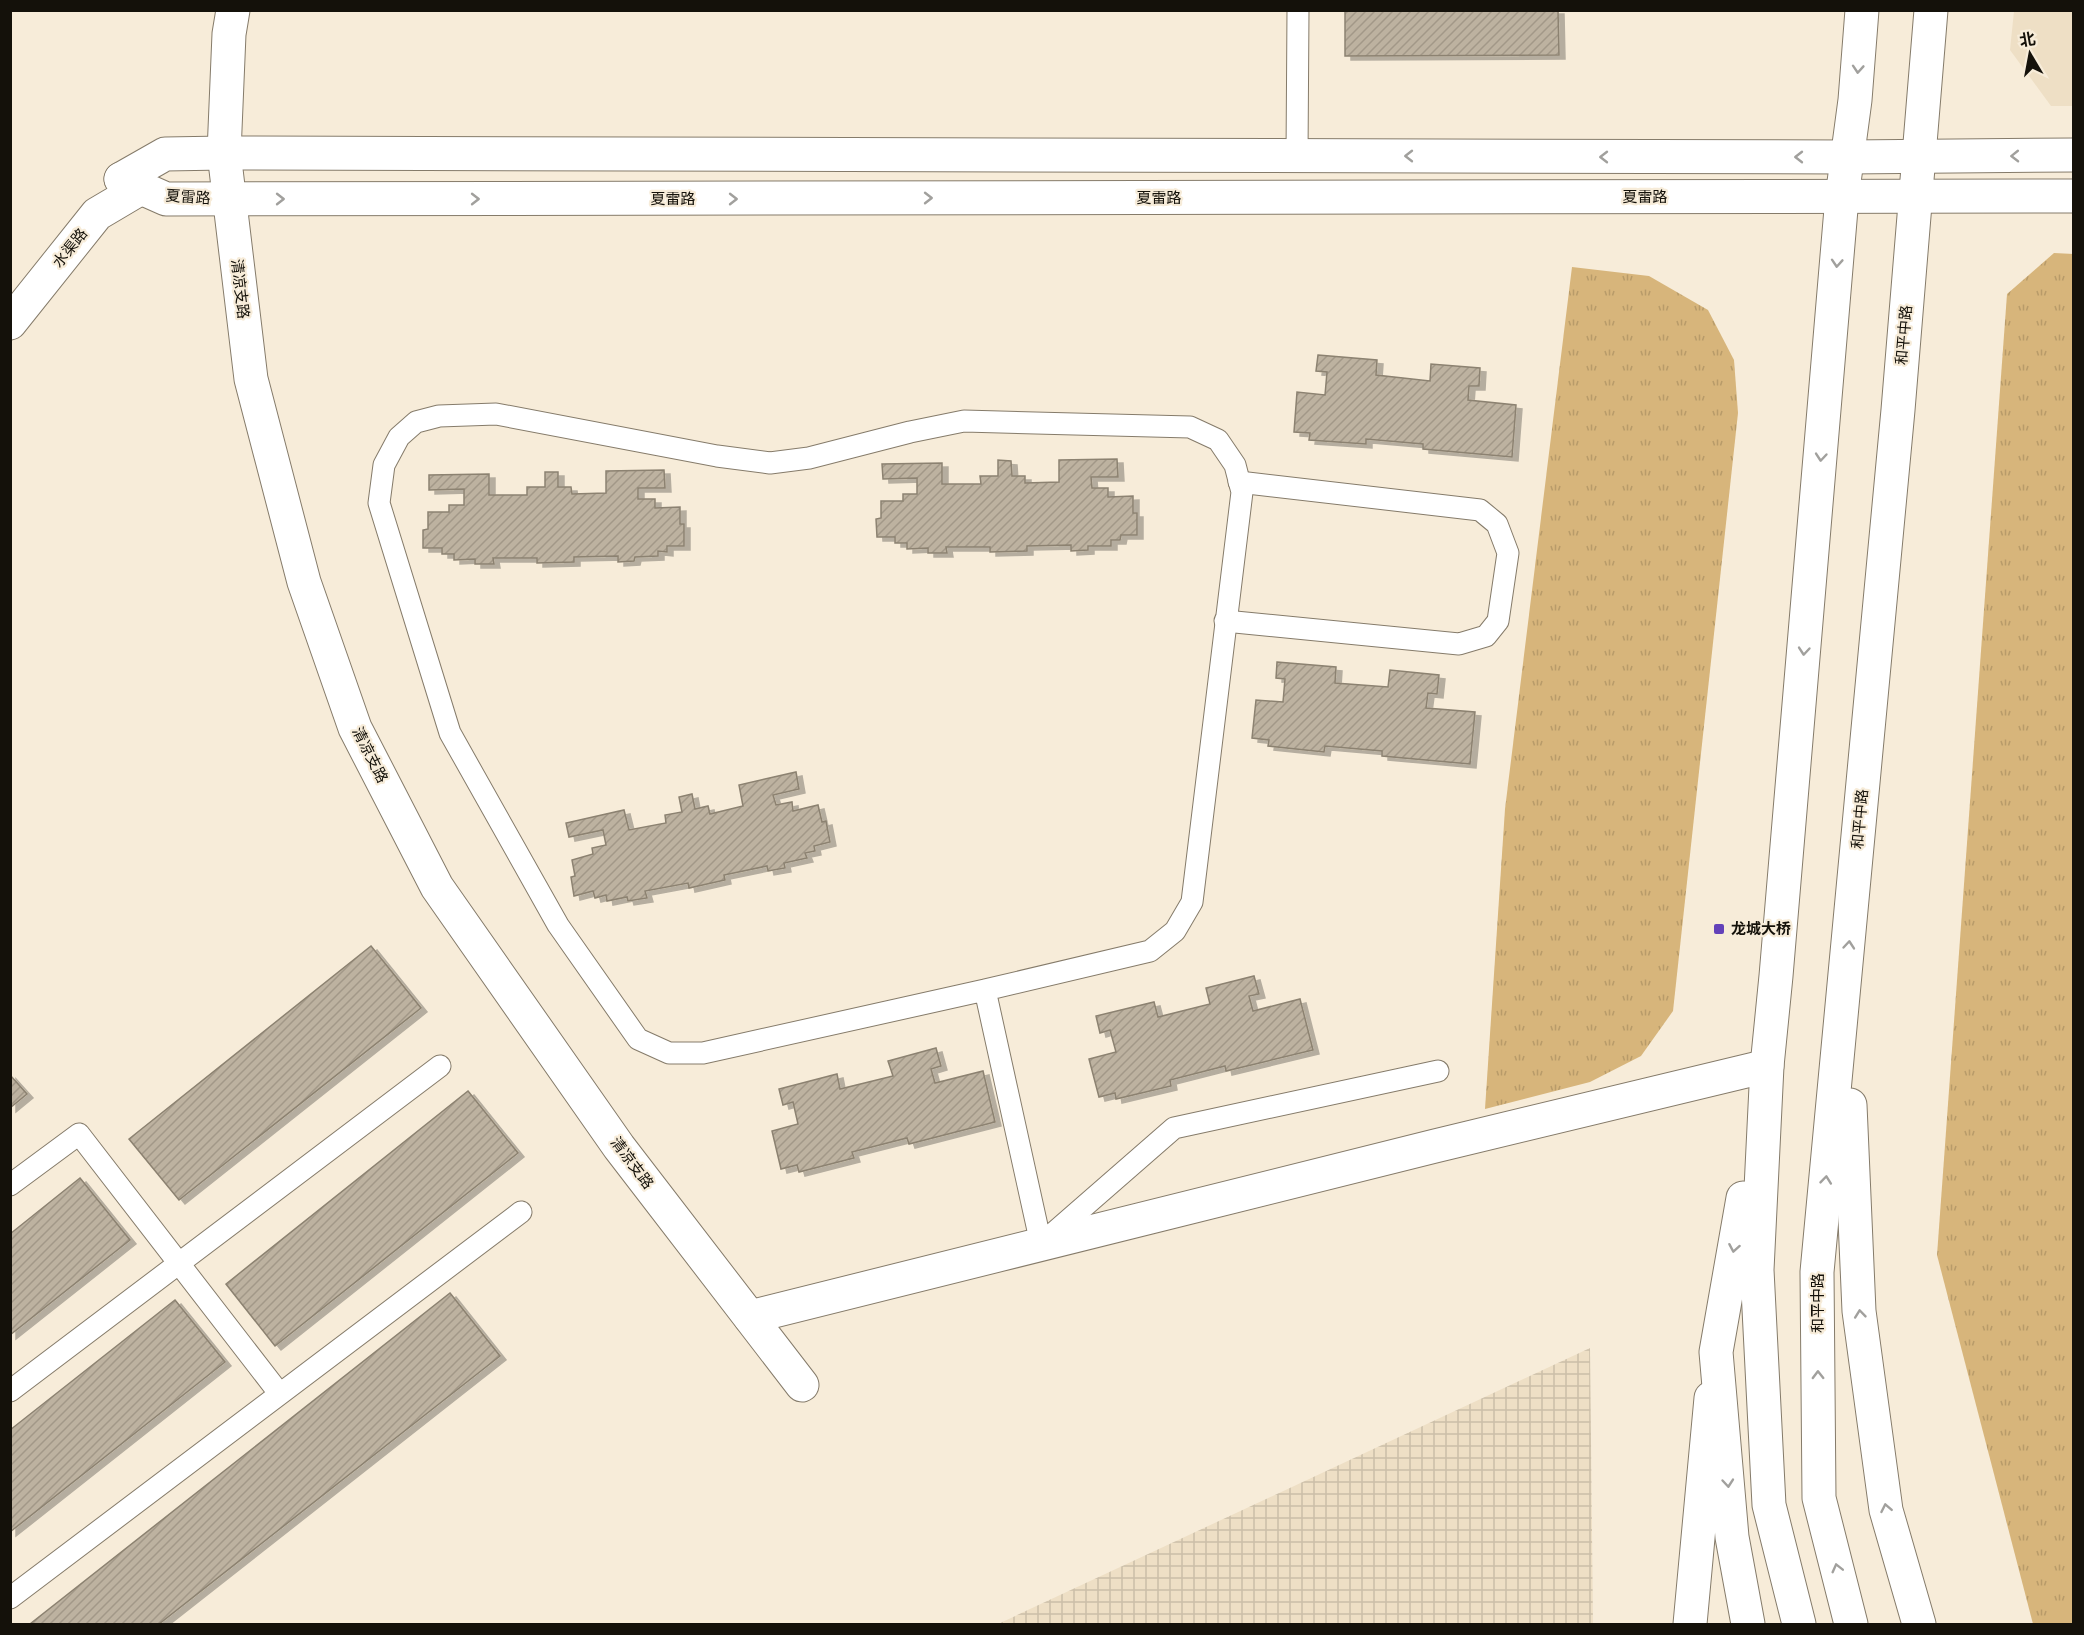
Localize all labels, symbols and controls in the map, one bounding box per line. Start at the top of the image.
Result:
north arrow [2000,24,2060,84]
text: 北 [2018,28,2037,50]
one-way arrow [1851,64,1864,73]
one-way arrow [1405,150,1414,162]
one-way arrow [2011,150,2020,162]
one-way arrow [1600,151,1609,163]
one-way arrow [1795,151,1804,163]
street label: 夏雷路 [165,185,211,208]
street label: 夏雷路 [1622,187,1668,206]
street label: 夏雷路 [1136,188,1182,207]
street label: 夏雷路 [650,189,696,208]
one-way arrow [923,192,932,204]
one-way arrow [275,193,284,205]
one-way arrow [470,193,479,205]
one-way arrow [728,193,737,205]
street label: 水渠路 [48,224,91,271]
street label: 清凉支路 [227,258,254,320]
one-way arrow [1830,258,1843,267]
street label: 和平中路 [1891,304,1916,366]
one-way arrow [1815,452,1828,462]
one-way arrow [1798,647,1811,656]
street label: 清凉支路 [348,724,393,786]
street label: 和平中路 [1847,788,1872,850]
place label: 龙城大桥 [1731,919,1791,938]
marker: 龙城大桥 [1712,922,1726,936]
one-way arrow [1842,940,1855,949]
street label: 清凉支路 [607,1133,658,1192]
one-way arrow [1819,1176,1832,1185]
one-way arrow [1729,1243,1741,1253]
street label: 和平中路 [1808,1273,1827,1333]
one-way arrow [1854,1310,1867,1319]
one-way arrow [1812,1371,1824,1380]
one-way arrow [1721,1478,1734,1487]
one-way arrow [1880,1503,1893,1513]
one-way arrow [1831,1563,1844,1573]

